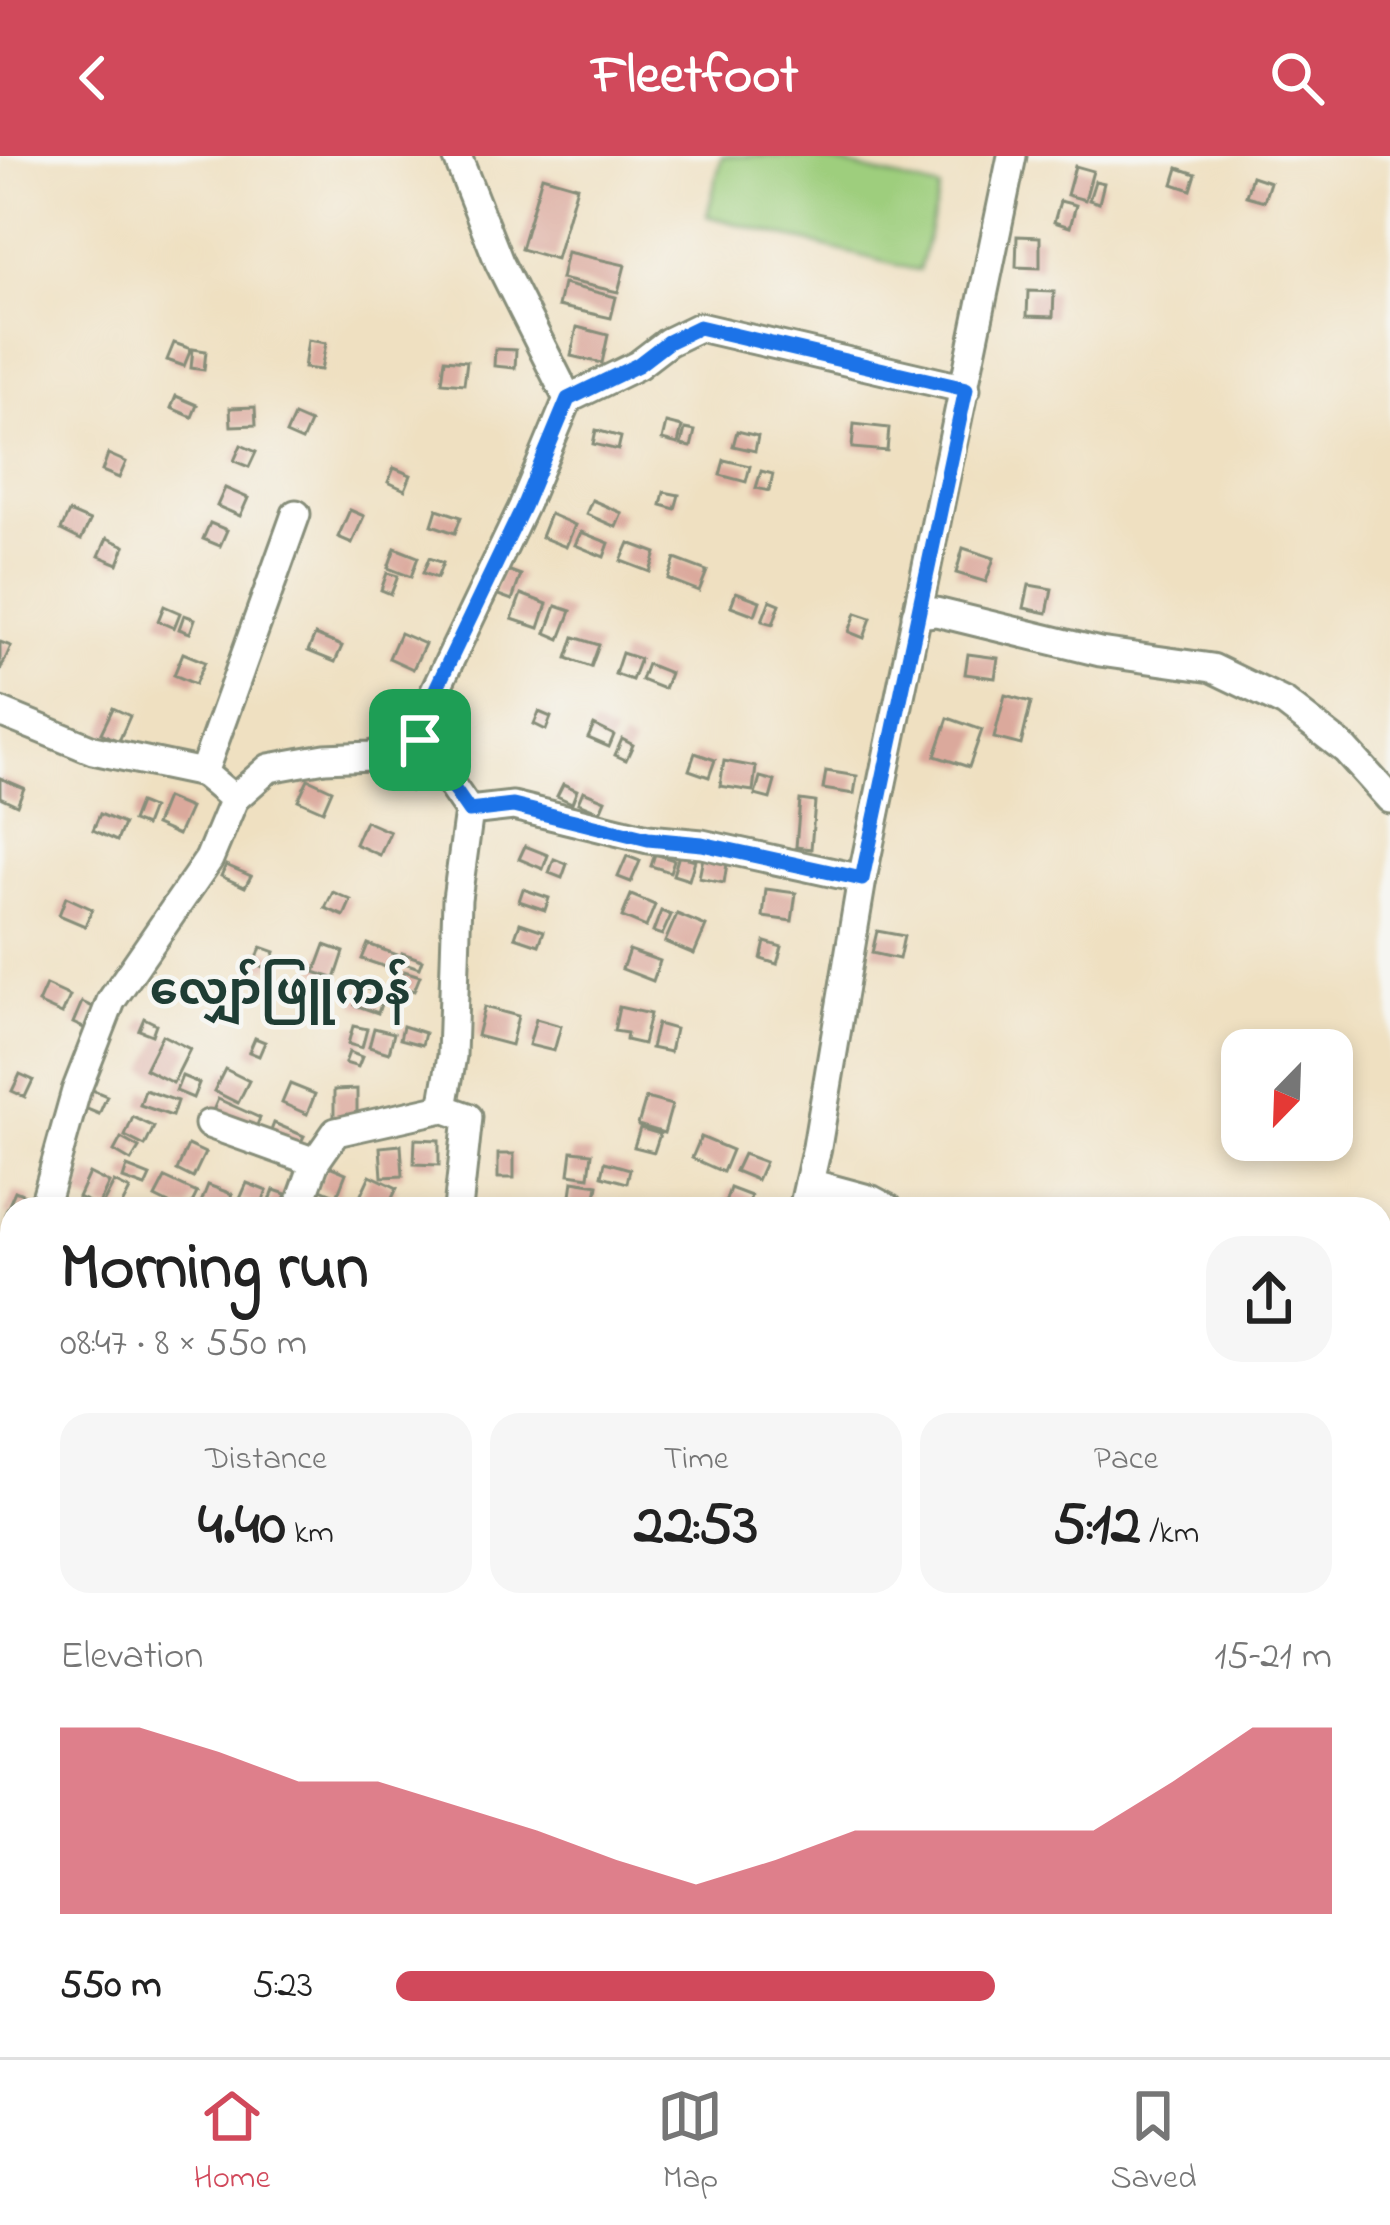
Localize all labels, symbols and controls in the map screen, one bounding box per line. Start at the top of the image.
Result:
text: Fleetfoot [592,39,798,117]
icon: back [60,45,126,111]
icon: search [1264,45,1330,111]
pin [369,689,471,791]
icon: arrive [387,707,453,773]
district label: လျှော်ဖြူကန် [150,958,410,1026]
north arrow [1221,1029,1353,1161]
map controls [1221,1029,1353,1161]
text: Morning run [60,1223,369,1319]
button: share [1206,1236,1332,1362]
text: 08:47 · 8 × 550 m [60,1316,307,1373]
text: Distance [205,1436,327,1484]
text: Time [663,1436,729,1484]
text: Pace [1094,1436,1158,1484]
text: 4.40 [198,1484,286,1571]
text: 22:53 [634,1484,758,1571]
text: 5:12 [1053,1484,1141,1571]
text: km [286,1510,334,1558]
text: /km [1141,1510,1199,1558]
text: Elevation [60,1629,203,1686]
text: 15–21 m [1214,1629,1332,1686]
text: 550 m [60,1958,161,2015]
text: 5:23 [252,1958,313,2015]
tab: Home [194,2083,270,2203]
tab: Map [657,2083,723,2203]
tab: Saved [1110,2083,1196,2203]

